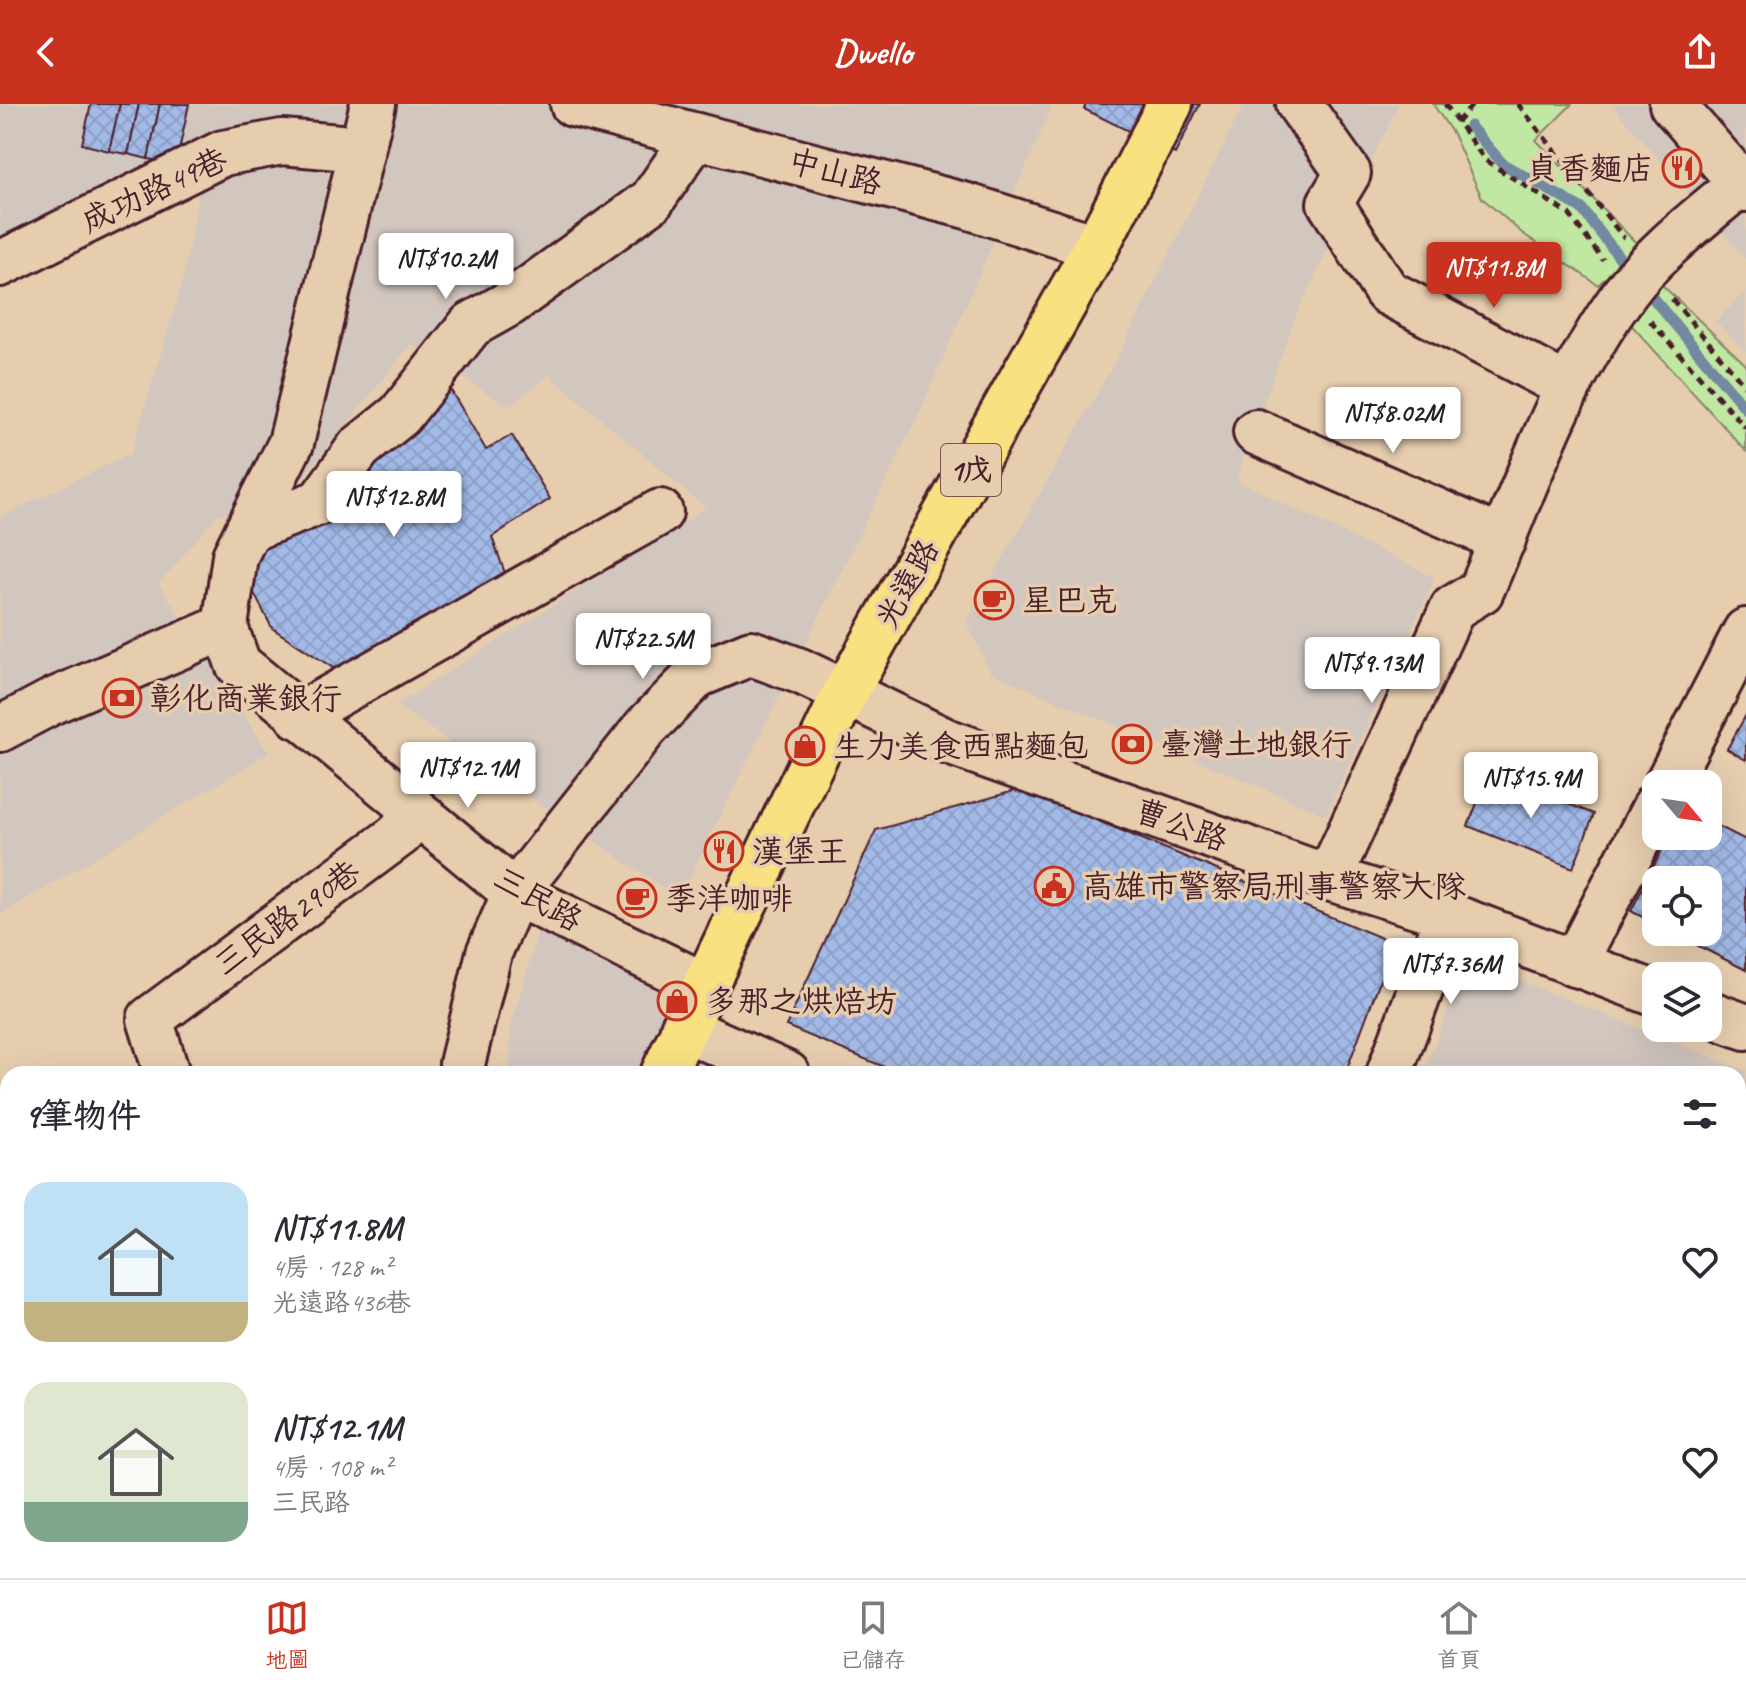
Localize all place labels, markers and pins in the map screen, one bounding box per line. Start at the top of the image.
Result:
restaurant icon: 貞香麵店 [1661,147,1703,189]
place label: 貞香麵店 [1526,148,1654,189]
pin: NT$10.2M [363,233,529,301]
pin: NT$11.8M [1411,242,1577,310]
pin: NT$8.02M [1310,387,1476,455]
pin: NT$12.8M [311,471,477,539]
cafe icon: 星巴克 [973,579,1015,621]
place label: 星巴克 [1022,580,1118,621]
pin: NT$22.5M [560,613,726,681]
pin: NT$9.13M [1289,637,1455,705]
bank icon: 彰化商業銀行 [101,677,143,719]
place label: 彰化商業銀行 [150,678,342,719]
bank icon: 臺灣土地銀行 [1111,723,1153,765]
place label: 臺灣土地銀行 [1160,724,1352,765]
shop icon: 生力美食西點麵包 [784,725,826,767]
place label: 生力美食西點麵包 [833,726,1089,767]
pin: NT$12.1M [385,742,551,810]
pin: NT$15.9M [1448,752,1614,820]
restaurant icon: 漢堡王 [703,830,745,872]
place label: 漢堡王 [752,831,848,872]
public building icon: 高雄市警察局刑事警察大隊 [1033,865,1075,907]
place label: 高雄市警察局刑事警察大隊 [1082,866,1466,907]
cafe icon: 季洋咖啡 [616,877,658,919]
place label: 季洋咖啡 [665,878,793,919]
pin: NT$7.36M [1368,938,1534,1006]
shop icon: 多那之烘焙坊 [656,980,698,1022]
place label: 多那之烘焙坊 [705,981,897,1022]

